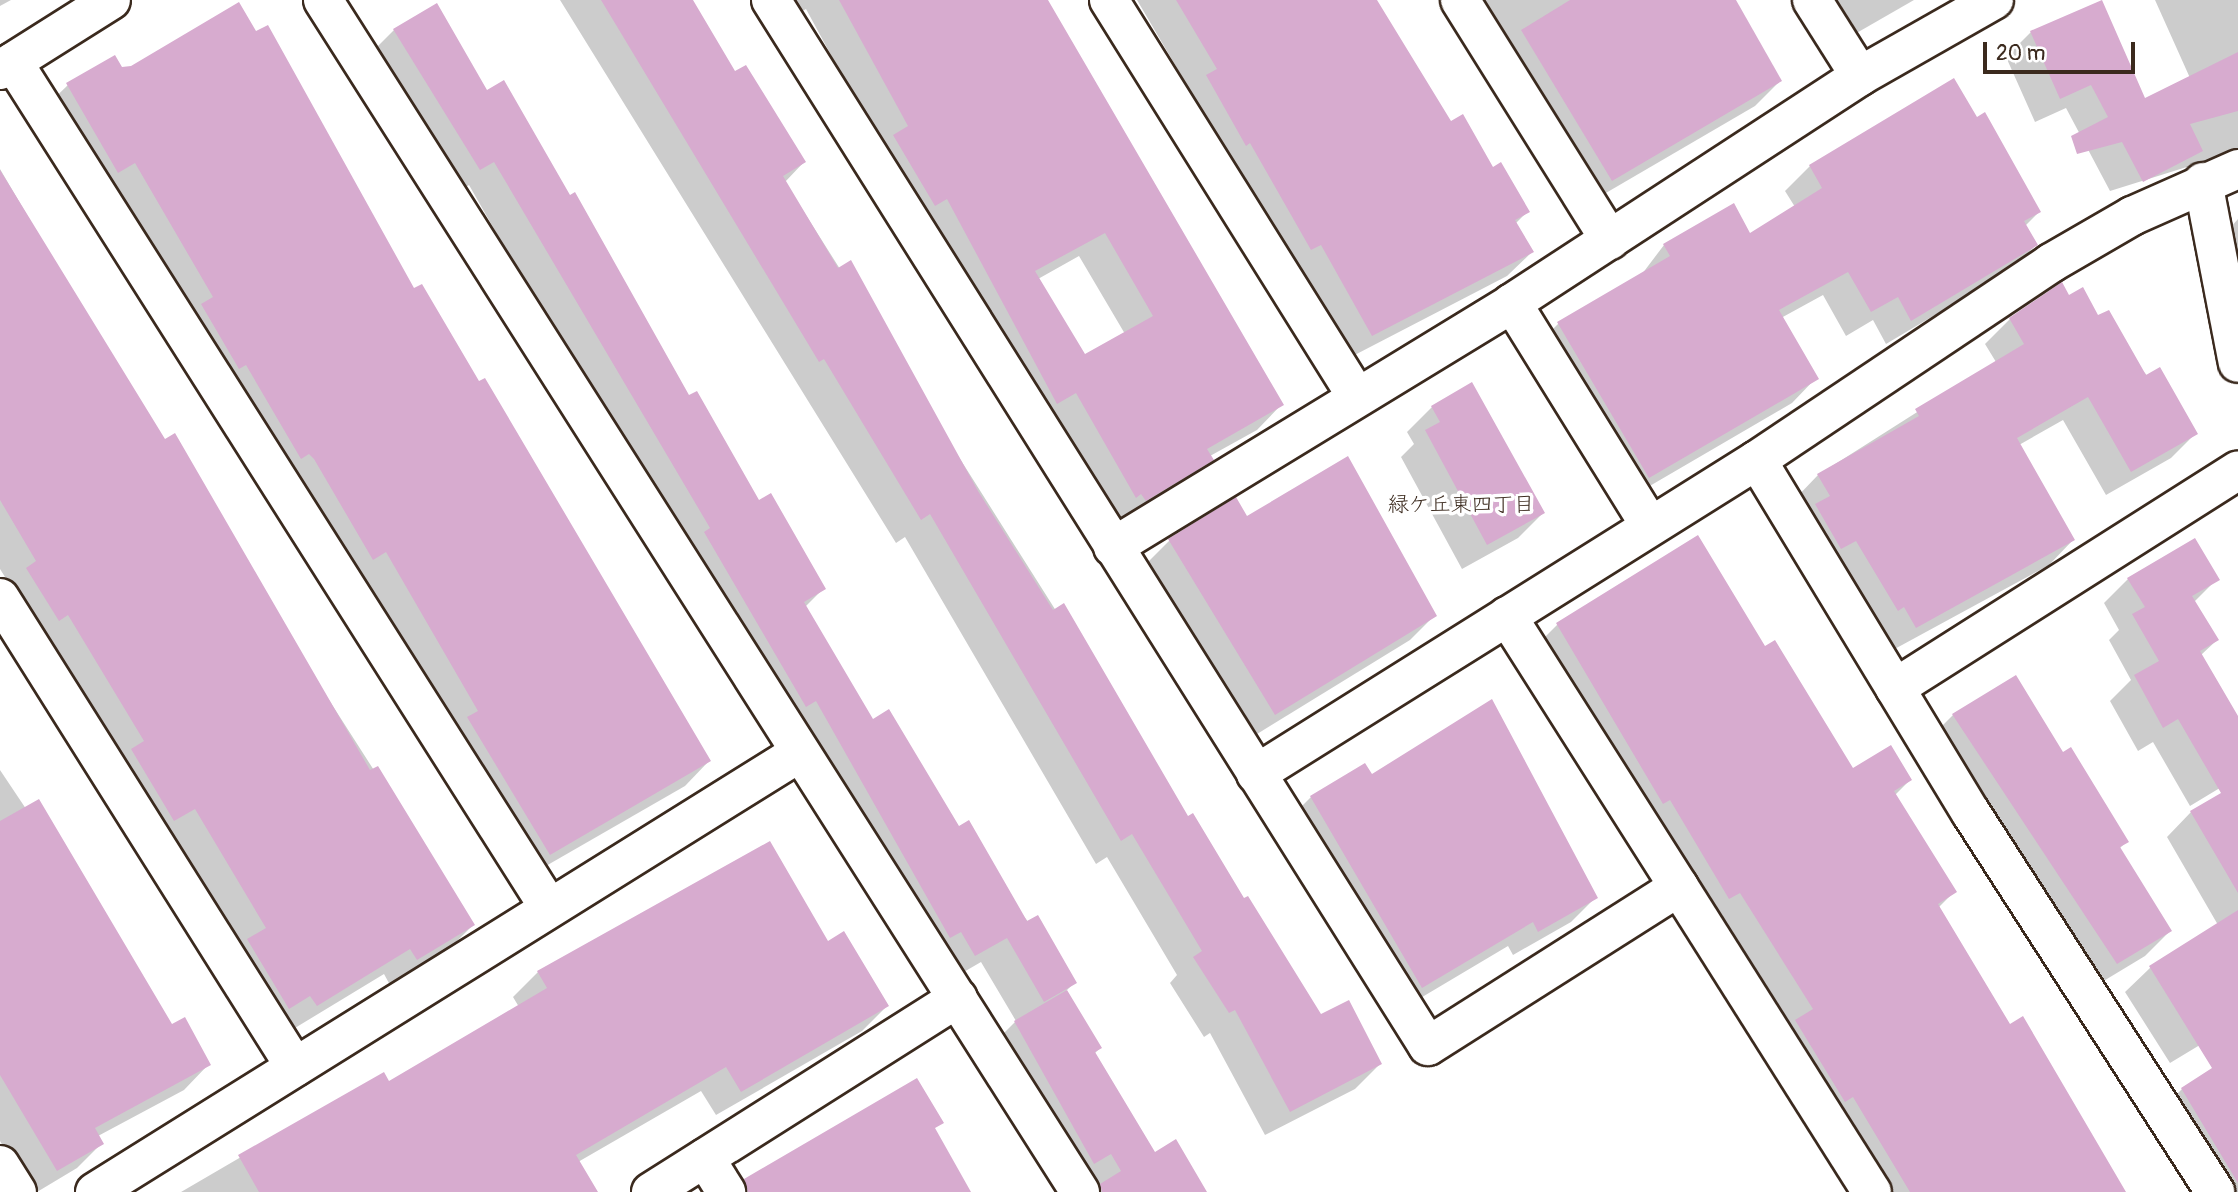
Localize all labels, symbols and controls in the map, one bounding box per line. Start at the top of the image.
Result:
scale bar [1986,28,2138,72]
text: 20 m [1996,40,2045,67]
district label: 緑ケ丘東四丁目 [1388,492,1534,518]

